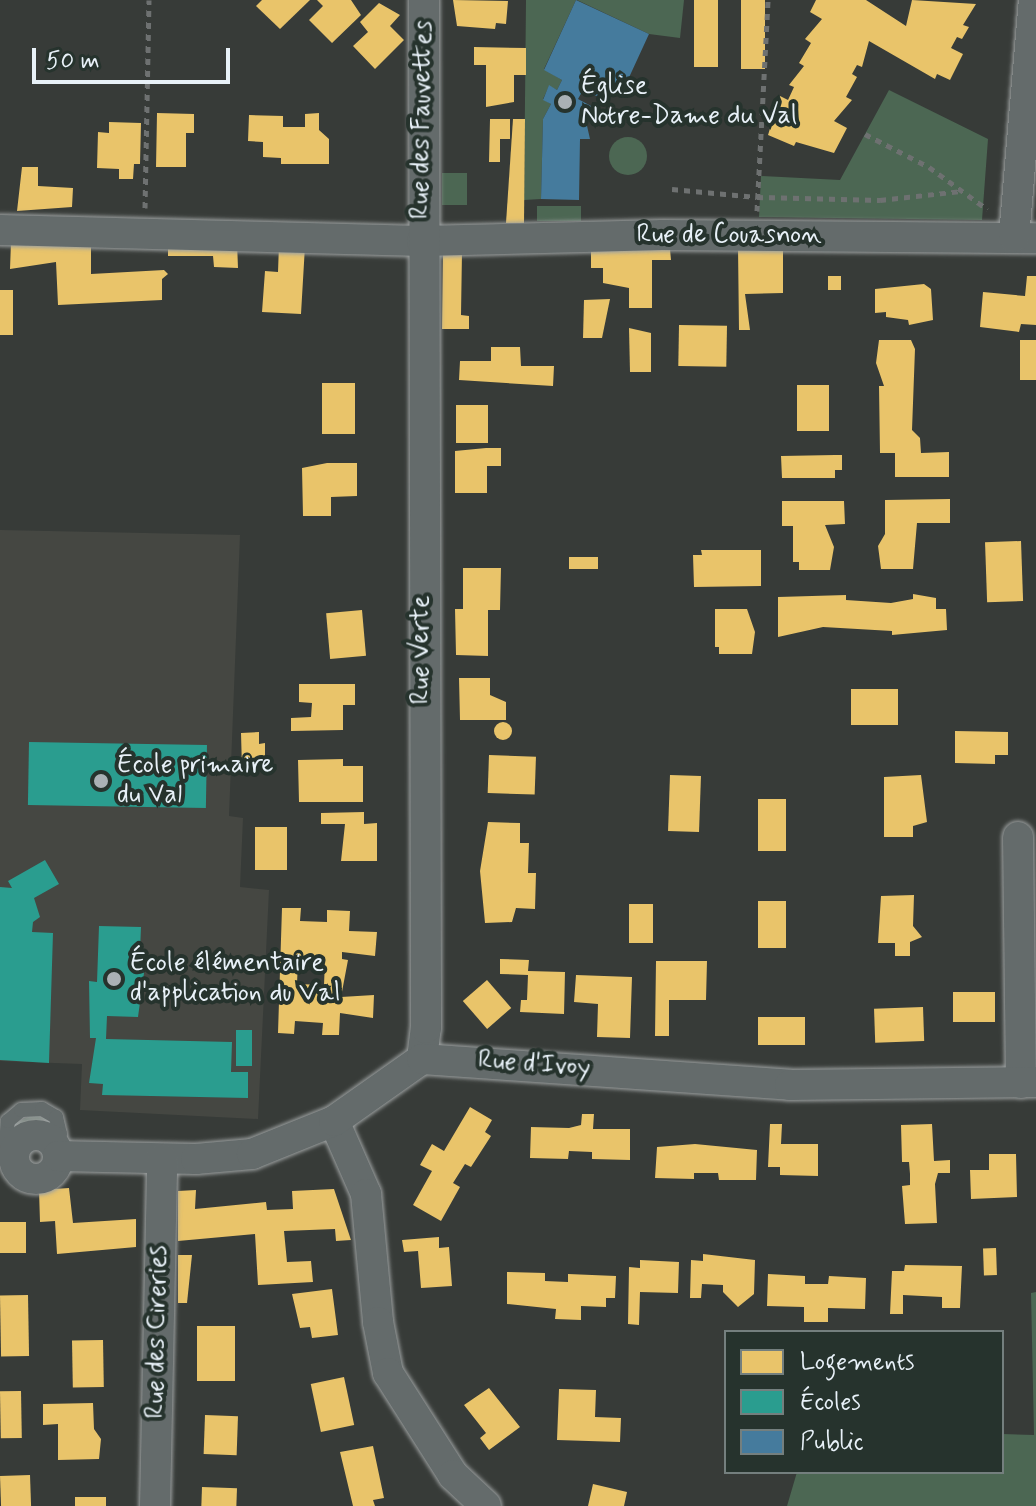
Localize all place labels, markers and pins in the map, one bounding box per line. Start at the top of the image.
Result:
place label: Église Notre-Dame du Val [581,71,793,132]
marker: Église Notre-Dame du Val [556,93,574,111]
place label: École primaire du Val [117,750,277,812]
marker: École primaire du Val [92,772,110,790]
place label: École élémentaire d'application du Val [130,948,335,1010]
marker: École élémentaire d'application du Val [105,970,123,988]

